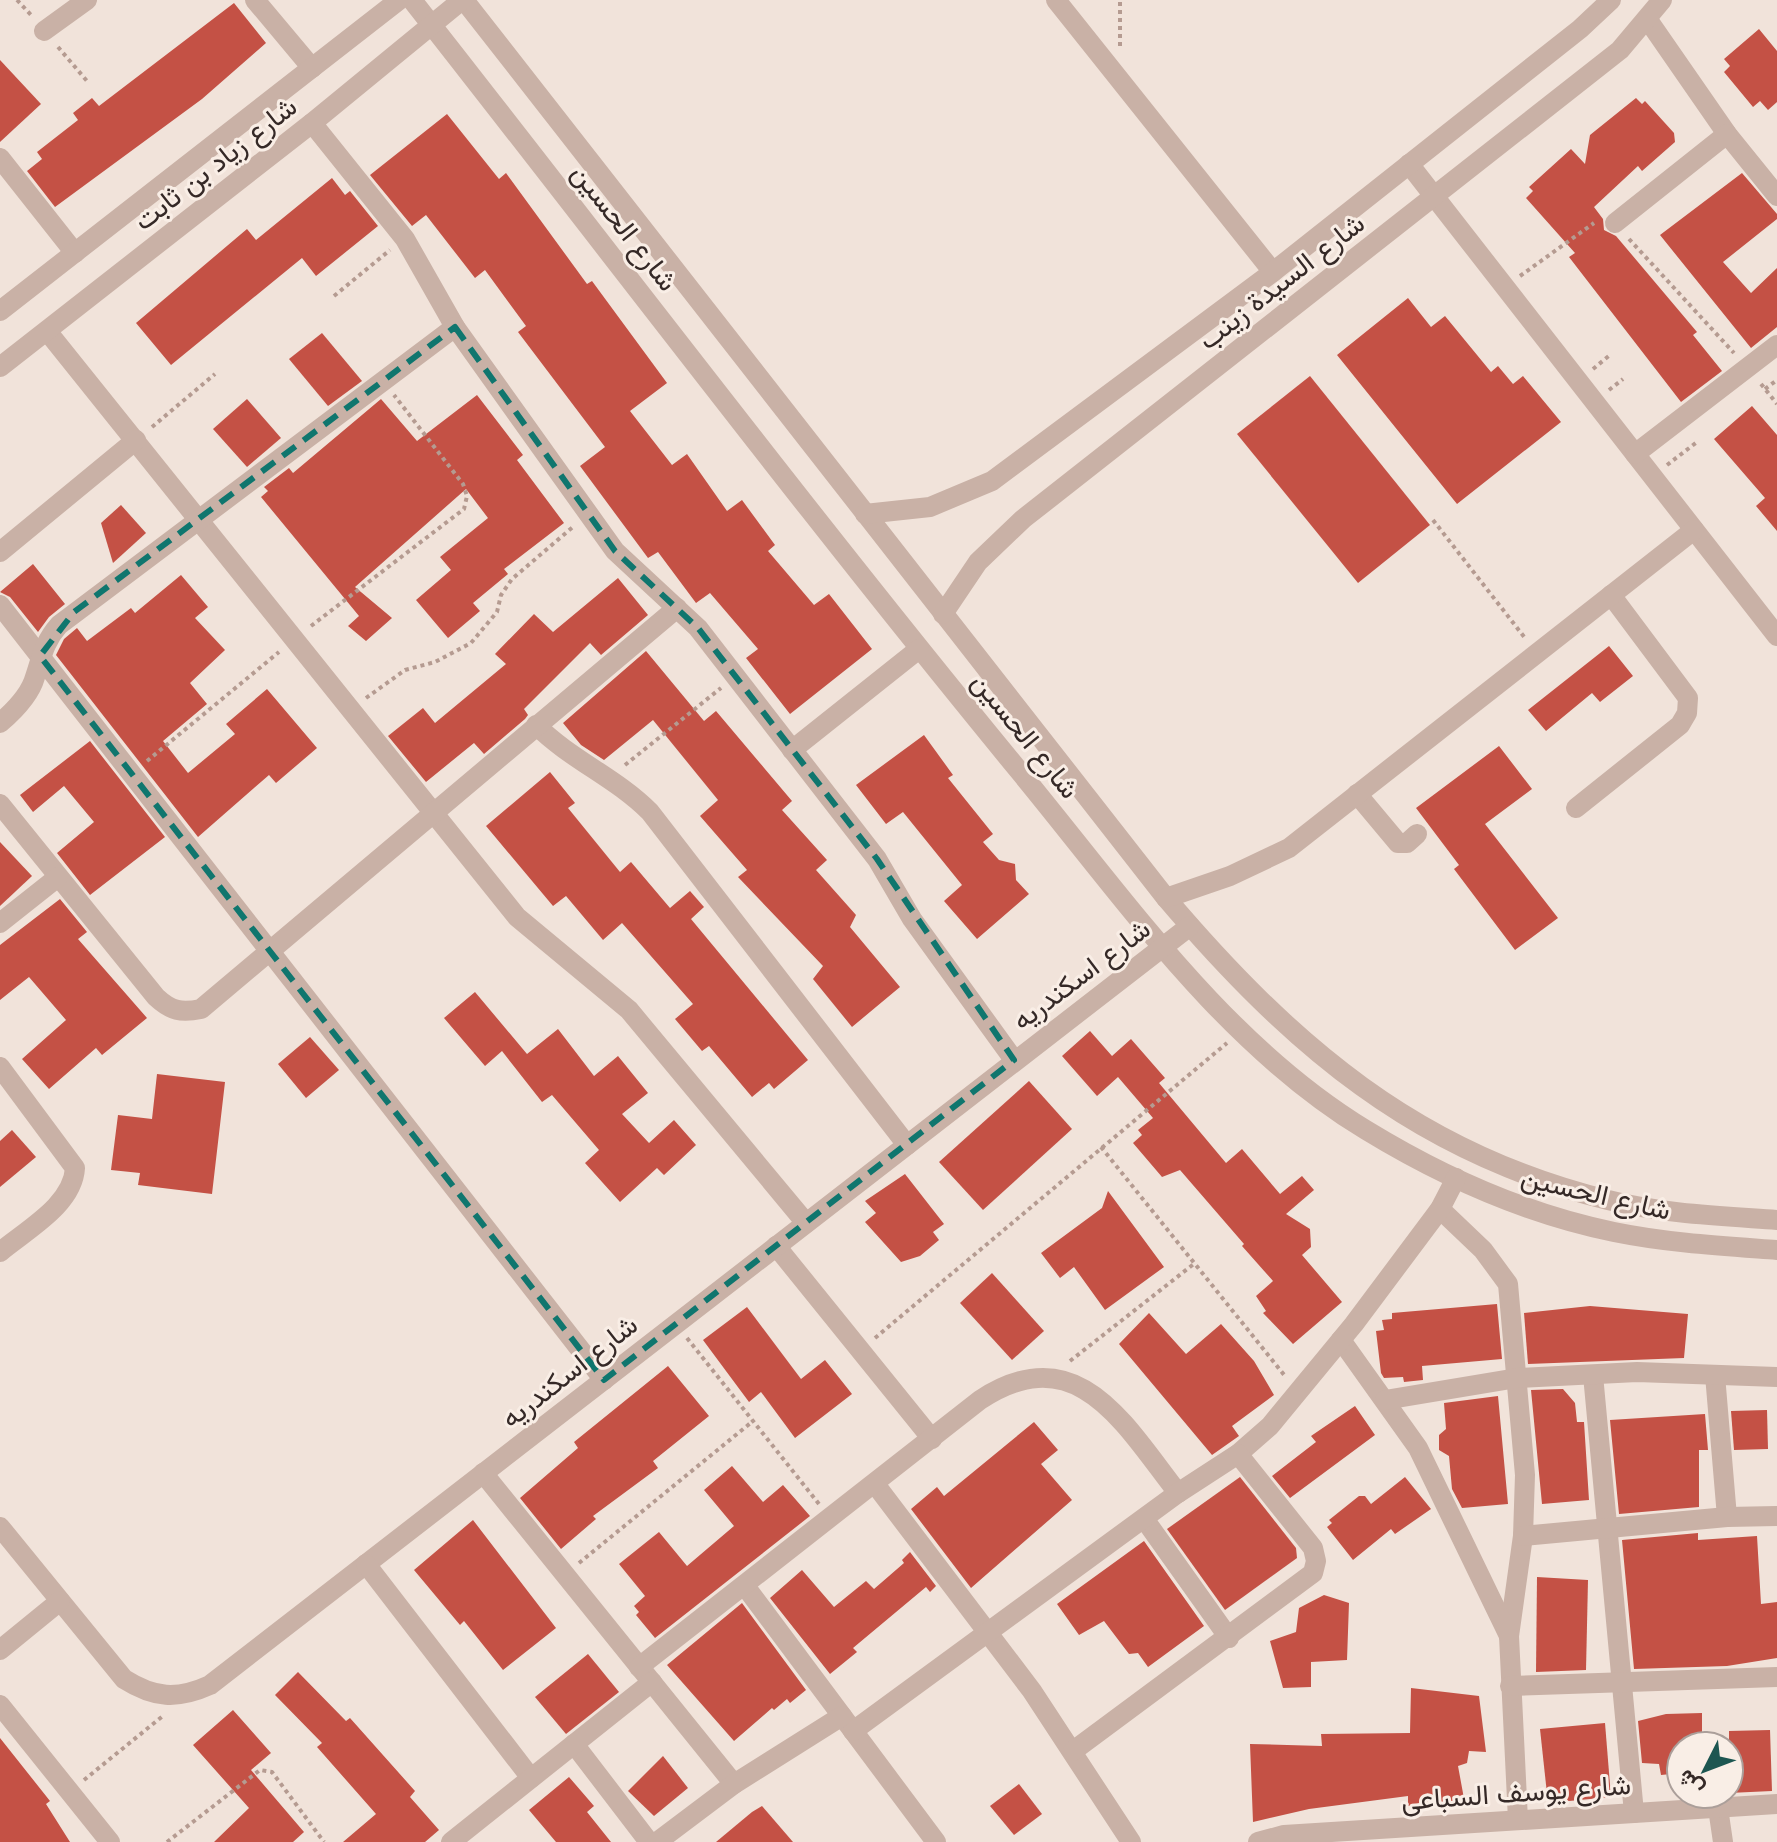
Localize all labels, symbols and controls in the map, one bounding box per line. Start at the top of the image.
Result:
street label: شارع زياد بن ثابت [126,88,305,239]
street label: شارع الحسين [563,156,686,299]
street label: شارع السيدة زينب [1190,205,1372,358]
street label: شارع الحسين [963,664,1088,806]
street label: شارع اسكندريه [1005,910,1158,1039]
street label: شارع الحسين [1517,1158,1674,1229]
street label: شارع اسكندريه [493,1306,645,1436]
north arrow [1665,1730,1745,1810]
text: ش [1671,1764,1709,1803]
street label: شارع يوسف السباعى [1400,1766,1632,1819]

